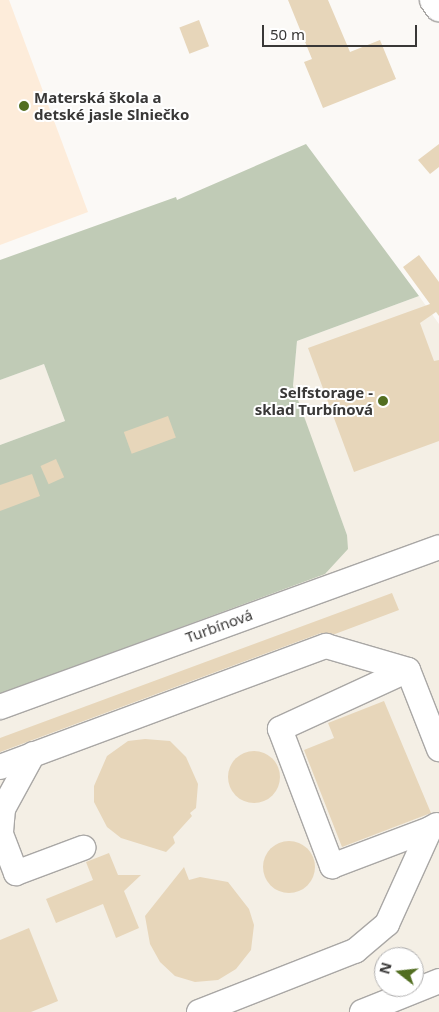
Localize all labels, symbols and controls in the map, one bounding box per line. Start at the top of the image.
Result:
scale bar [264,15,419,47]
text: 50 m [270,24,305,44]
place label: Materská škola a detské jasle Slniečko [34,88,189,123]
marker: Materská škola a detské jasle Slniečko [18,100,30,112]
place label: Selfstorage - sklad Turbínová [255,383,373,418]
marker: Selfstorage - sklad Turbínová [377,395,389,407]
street label: Turbínová [183,606,255,646]
north arrow [374,947,424,997]
text: N [374,960,396,976]

